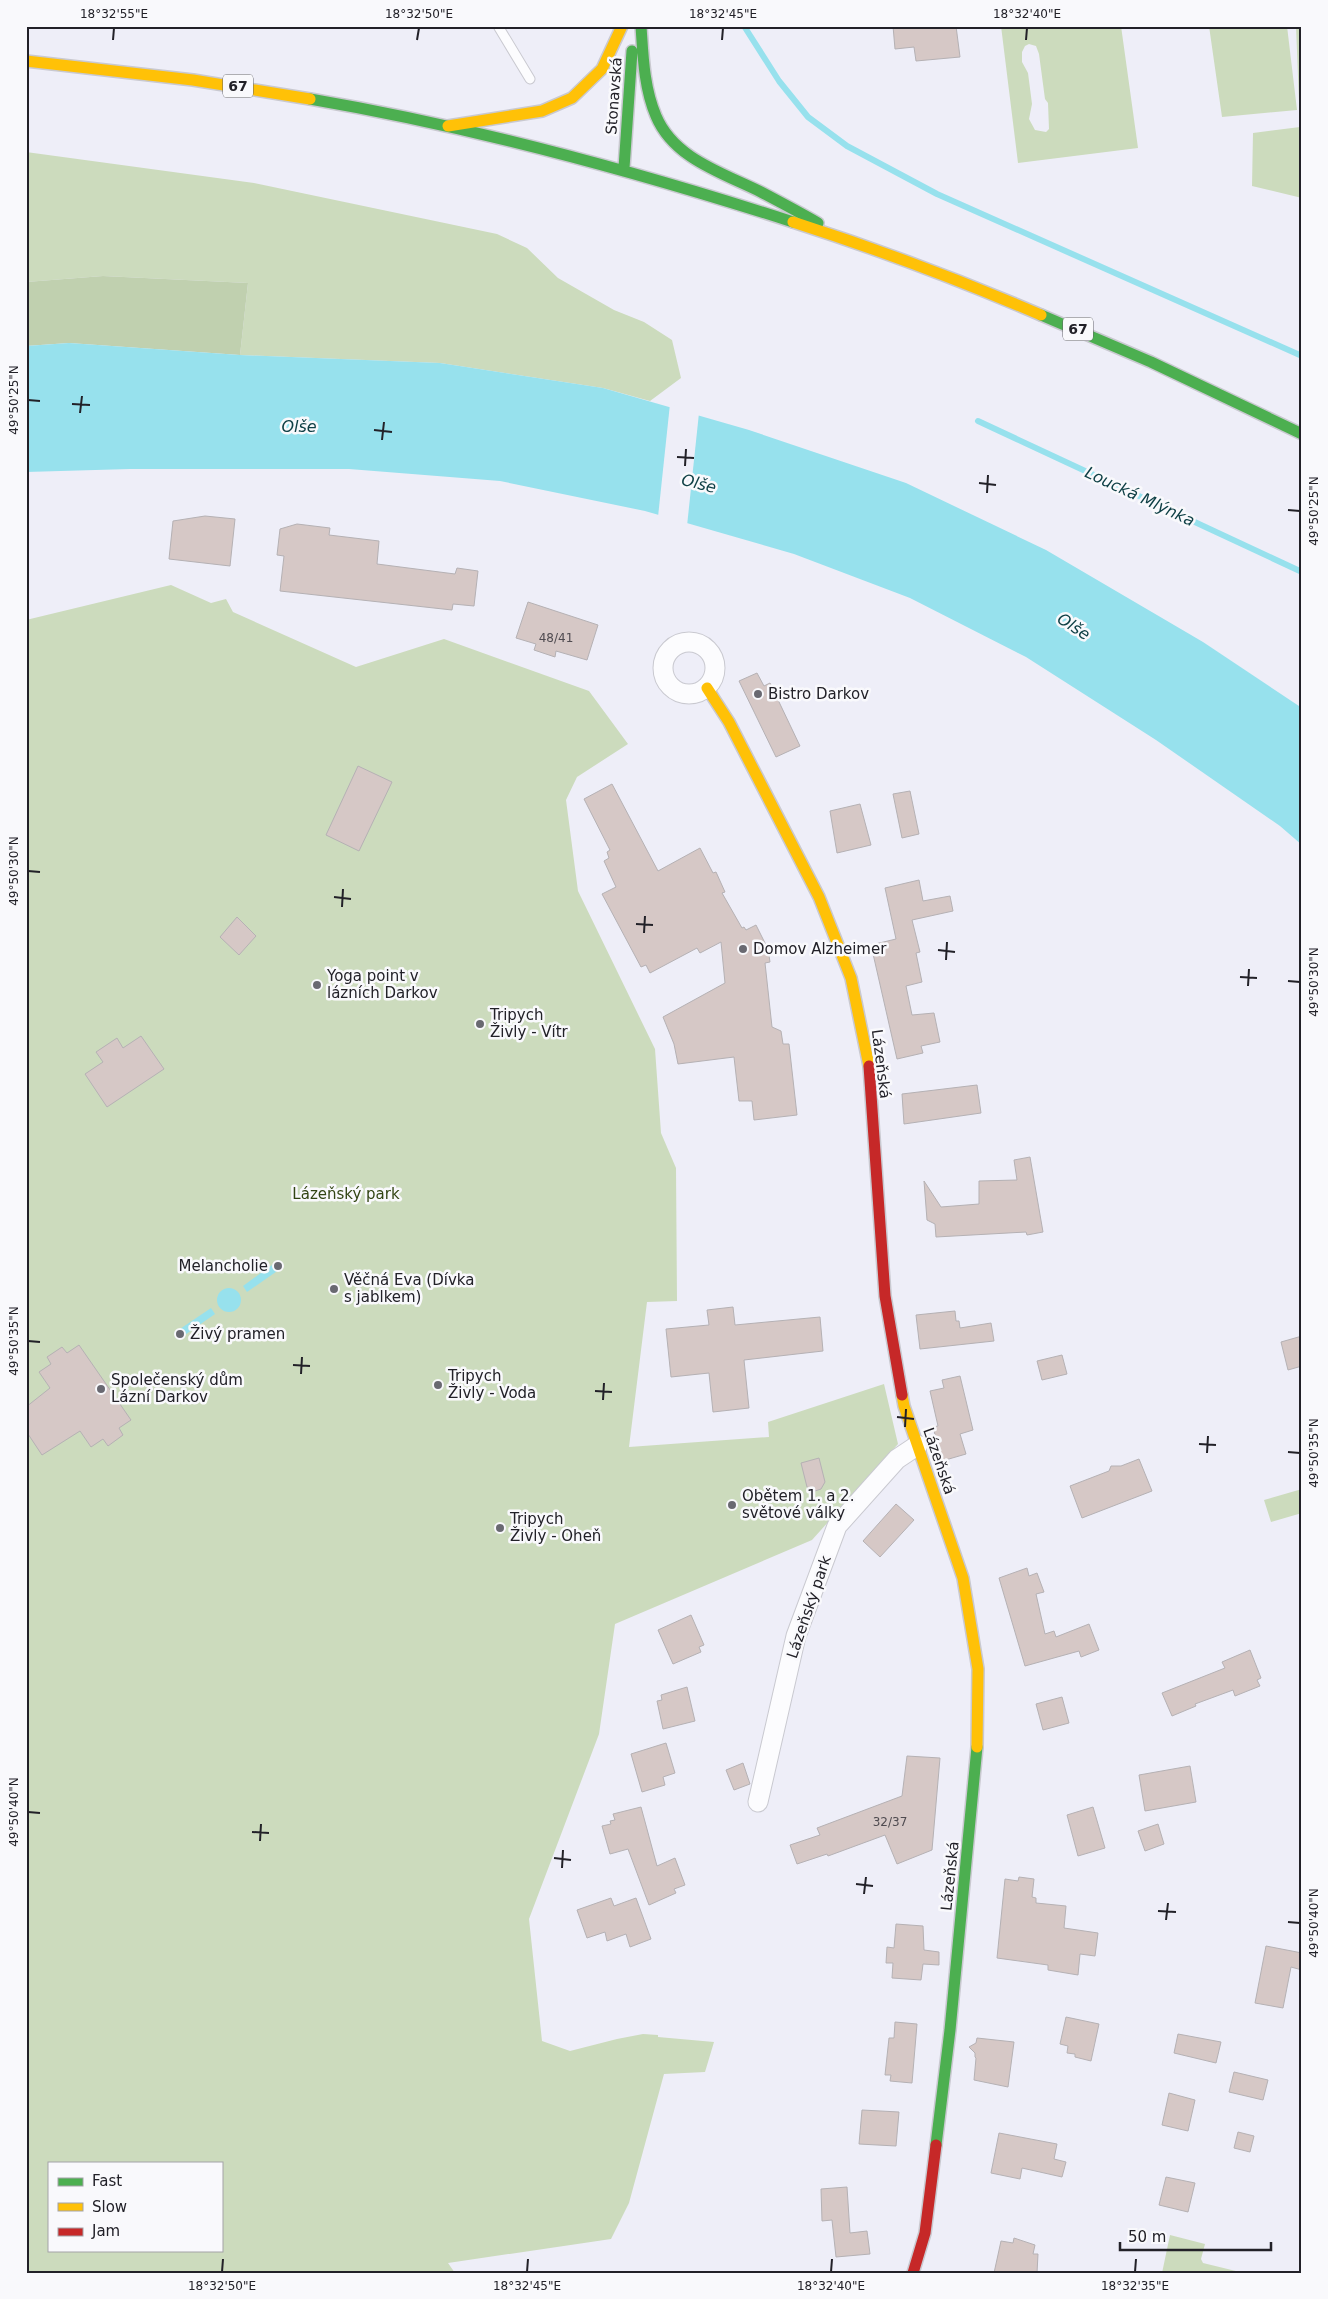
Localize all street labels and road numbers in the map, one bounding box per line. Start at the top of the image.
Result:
street label: Stonavská [602,57,626,135]
road number: 67 [223,74,253,98]
road number: 67 [1063,318,1093,340]
street label: Lázeňská [868,1028,894,1100]
street label: Lázeňská [919,1425,959,1497]
street label: Lázeňský park [783,1553,835,1661]
street label: Lázeňská [937,1840,963,1912]

